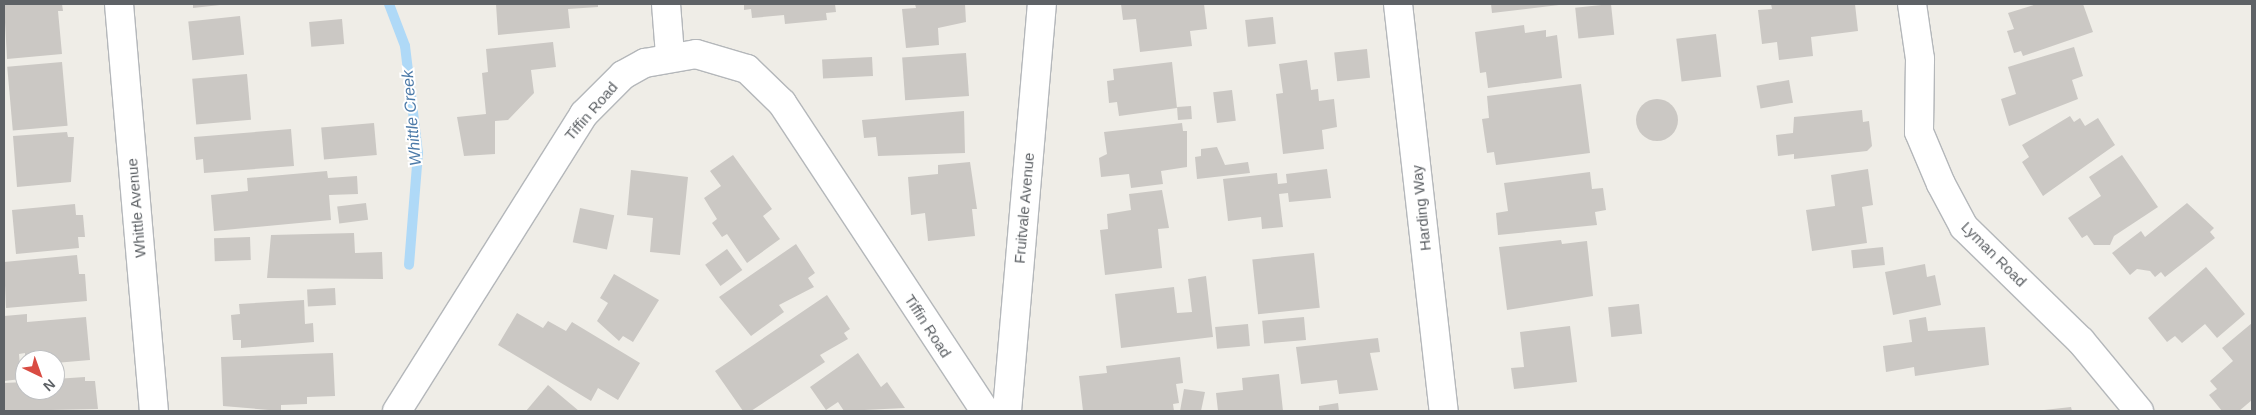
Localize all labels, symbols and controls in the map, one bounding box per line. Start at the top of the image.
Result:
water label: Whittle Creek [398,69,426,167]
street label: Tiffin Road [561,78,621,144]
street label: Fruitvale Avenue [1010,151,1038,265]
street label: Whittle Avenue [123,157,149,259]
street label: Harding Way [1408,164,1434,252]
street label: Lyman Road [1958,218,2030,290]
street label: Tiffin Road [901,291,955,361]
north arrow [15,350,65,400]
text: N [40,376,58,395]

